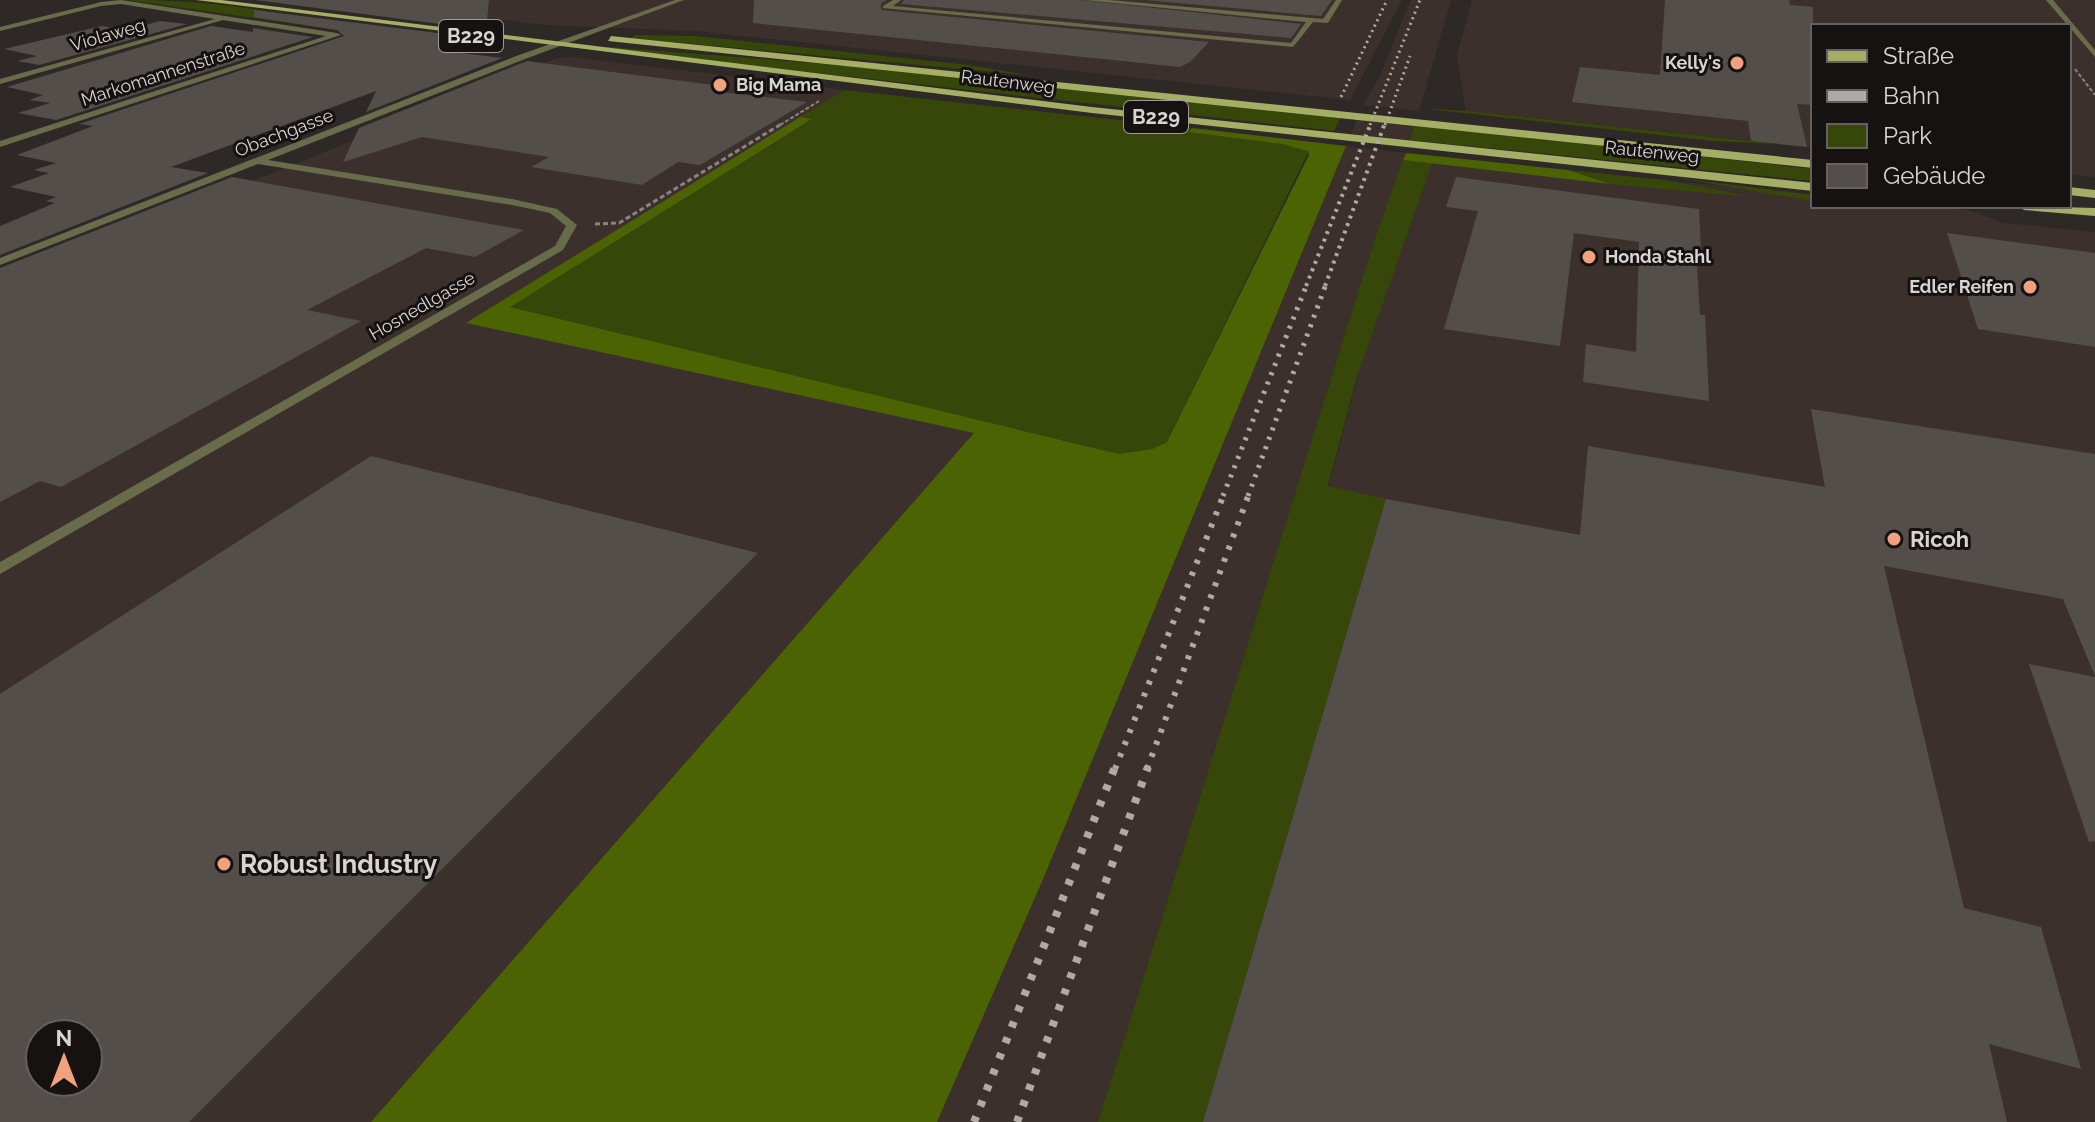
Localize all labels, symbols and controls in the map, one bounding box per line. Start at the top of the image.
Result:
street label: Violaweg [68,14,148,55]
road number: B229 [439,20,503,52]
legend [1811,24,2071,208]
street label: Markomannenstraße [78,37,248,110]
text: Straße [1883,41,1954,70]
place label: Kelly's [1665,52,1721,73]
marker: Kelly's [1728,54,1746,72]
street label: Rautenweg [960,65,1056,98]
place label: Big Mama [736,74,821,95]
marker: Big Mama [711,76,729,94]
text: Bahn [1883,81,1940,110]
road number: B229 [1124,101,1188,133]
street label: Obachgasse [232,104,336,161]
text: Park [1883,121,1932,150]
street label: Rautenweg [1604,136,1700,167]
text: Gebäude [1883,161,1985,190]
place label: Honda Stahl [1605,246,1711,267]
marker: Honda Stahl [1580,248,1598,266]
street label: Hosnedlgasse [365,267,479,344]
place label: Edler Reifen [1909,276,2014,297]
marker: Edler Reifen [2021,278,2039,296]
place label: Ricoh [1910,526,1969,552]
marker: Ricoh [1885,530,1903,548]
place label: Robust Industry [240,849,437,879]
marker: Robust Industry [215,855,233,873]
north arrow [24,1018,104,1098]
text: N [56,1025,72,1051]

